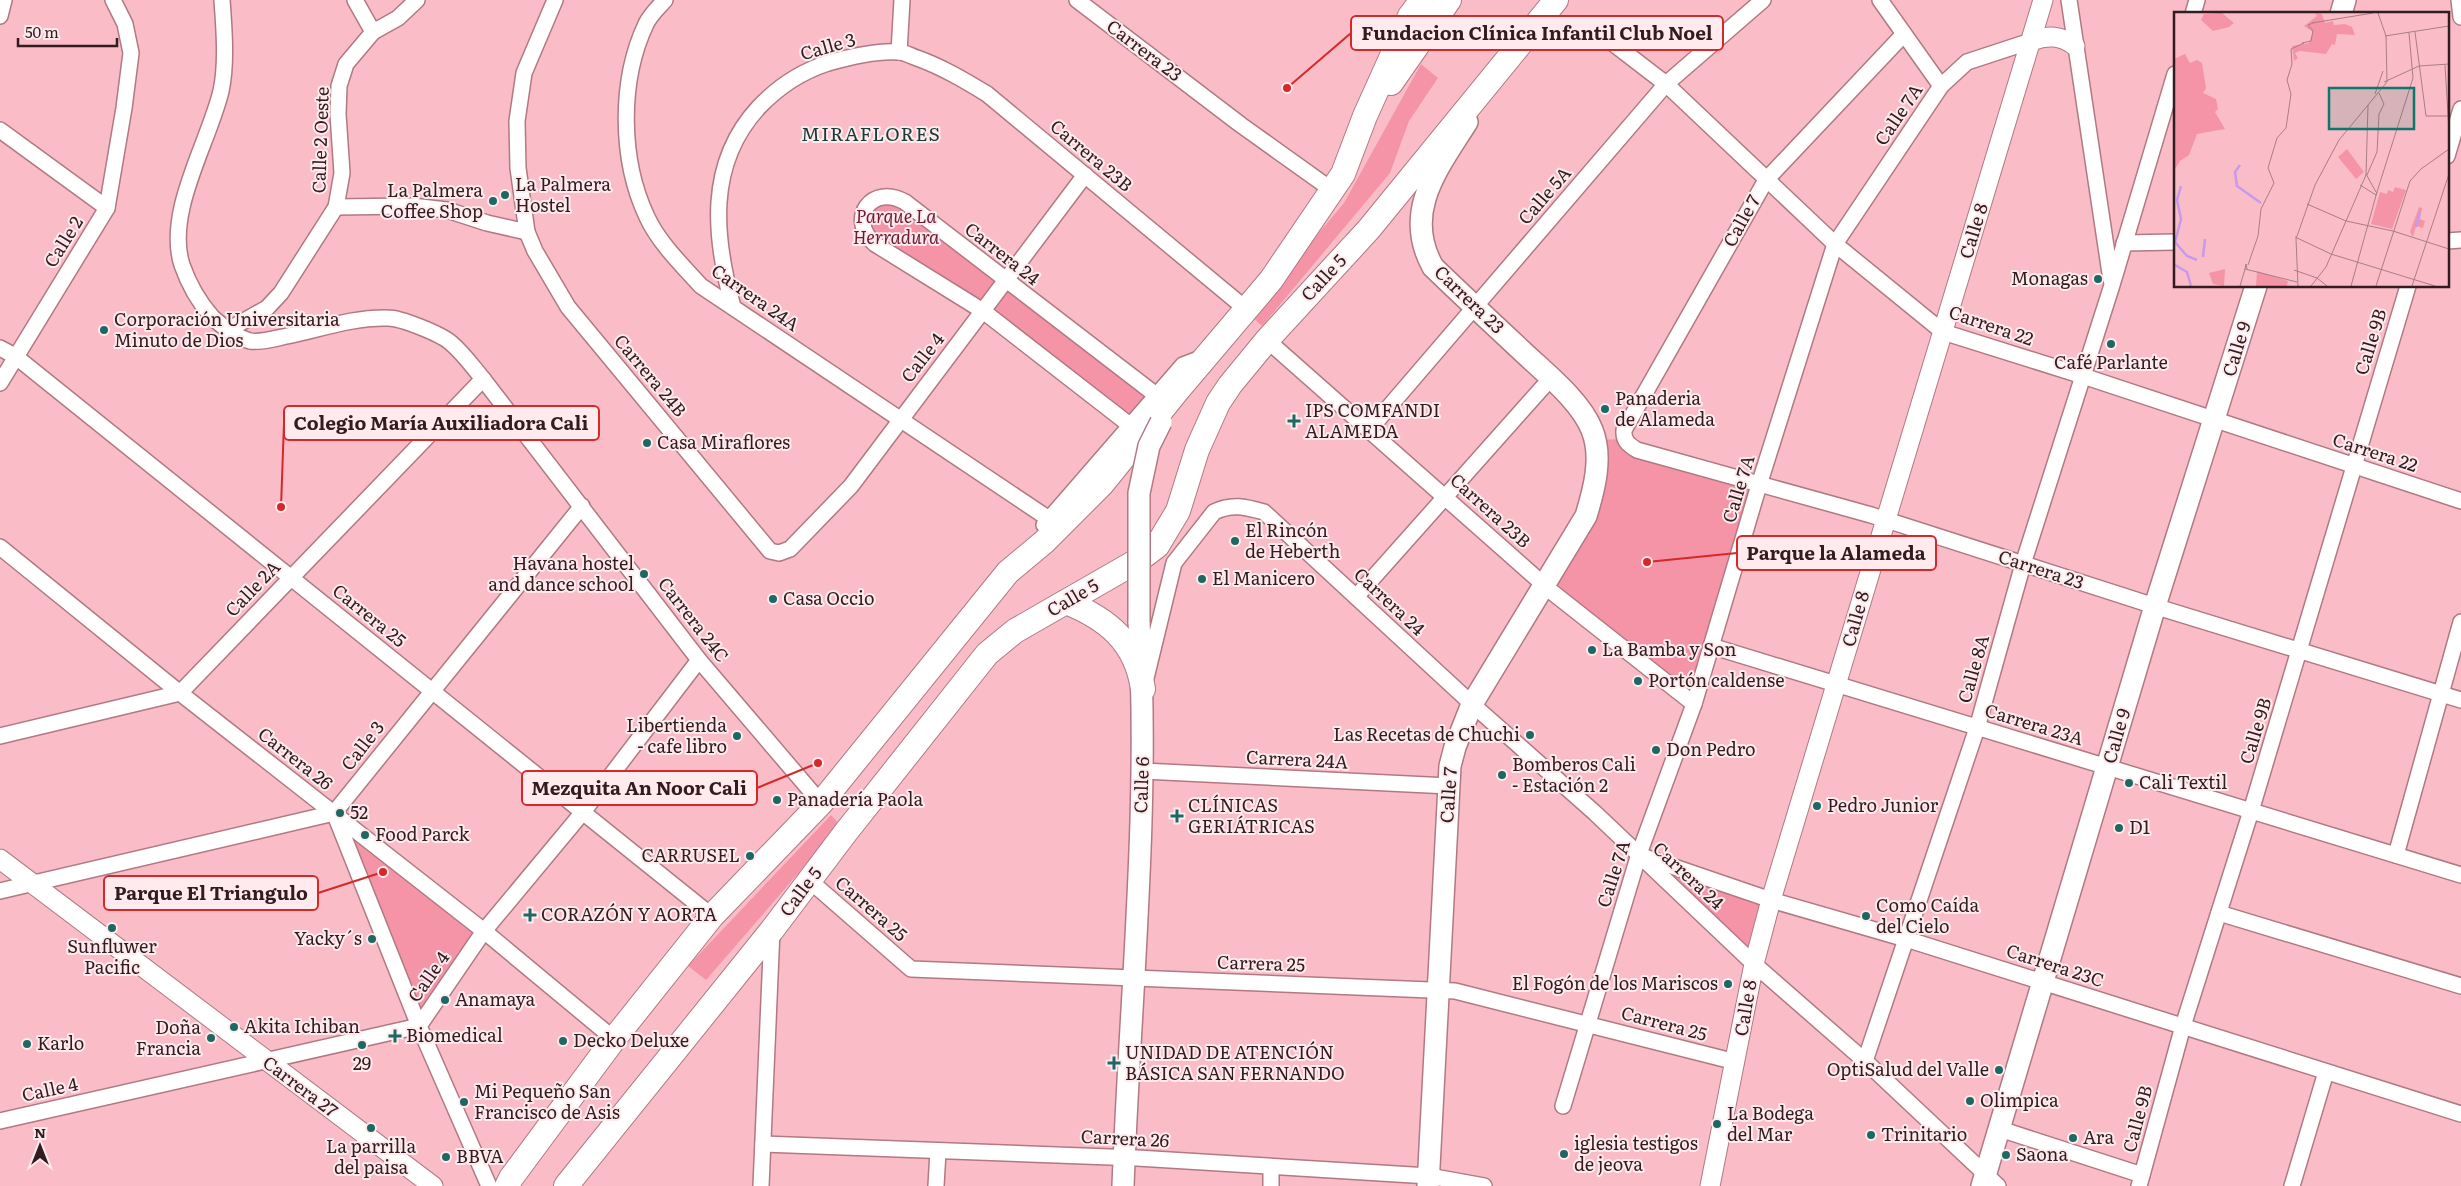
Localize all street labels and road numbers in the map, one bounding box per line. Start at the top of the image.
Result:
street label: Carrera 23 [1101,12,1188,87]
street label: Calle 3 [797,25,859,66]
street label: Calle 7A [1867,78,1928,150]
street label: Calle 2 Oeste [304,86,335,194]
street label: Carrera 23B [1045,112,1139,198]
street label: Calle 5A [1511,160,1577,230]
street label: Calle 7 [1715,189,1766,251]
street label: Calle 8 [1951,199,1994,262]
street label: Calle 2 [36,210,89,272]
street label: Carrera 24 [960,215,1046,291]
street label: Calle 5 [1294,247,1352,307]
street label: Carrera 24A [706,256,805,337]
street label: Carrera 23 [1429,258,1511,339]
street label: Carrera 22 [1945,297,2037,352]
street label: Calle 9B [2347,305,2392,378]
street label: Calle 9 [2214,318,2257,379]
street label: Calle 4 [894,326,950,388]
street label: Carrera 24B [608,328,694,422]
street label: Carrera 22 [2329,425,2421,478]
street label: Calle 7A [1715,451,1761,526]
street label: Carrera 23B [1445,466,1537,554]
street label: Carrera 23 [1995,542,2088,595]
street label: Calle 2A [218,554,286,622]
street label: Carrera 24 [1348,561,1432,641]
street label: Carrera 24C [652,571,736,667]
street label: Calle 5 [1041,571,1103,622]
street label: Carrera 25 [327,577,413,653]
street label: Calle 8 [1834,587,1875,650]
street label: Calle 8A [1950,631,1995,706]
street label: Calle 9B [2232,694,2277,767]
street label: Carrera 23A [1982,696,2087,751]
street label: Calle 9 [2095,705,2136,766]
street label: Calle 3 [334,714,390,776]
street label: Carrera 26 [253,720,339,796]
street label: Carrera 24A [1245,742,1349,775]
street label: Calle 6 [1126,756,1155,814]
street label: Calle 7 [1432,766,1463,824]
street label: Carrera 24 [1647,835,1731,915]
street label: Calle 7A [1589,836,1636,911]
street label: Calle 5 [772,861,827,922]
street label: Carrera 25 [830,869,914,947]
street label: Carrera 23C [2003,936,2108,993]
street label: Calle 4 [400,945,455,1007]
street label: Carrera 25 [1217,947,1306,978]
street label: Calle 8 [1726,977,1763,1038]
street label: Carrera 25 [1618,998,1710,1047]
street label: Carrera 27 [258,1049,344,1123]
street label: Calle 4 [19,1069,80,1108]
street label: Calle 9B [2115,1082,2158,1155]
street label: Carrera 26 [1080,1122,1170,1153]

